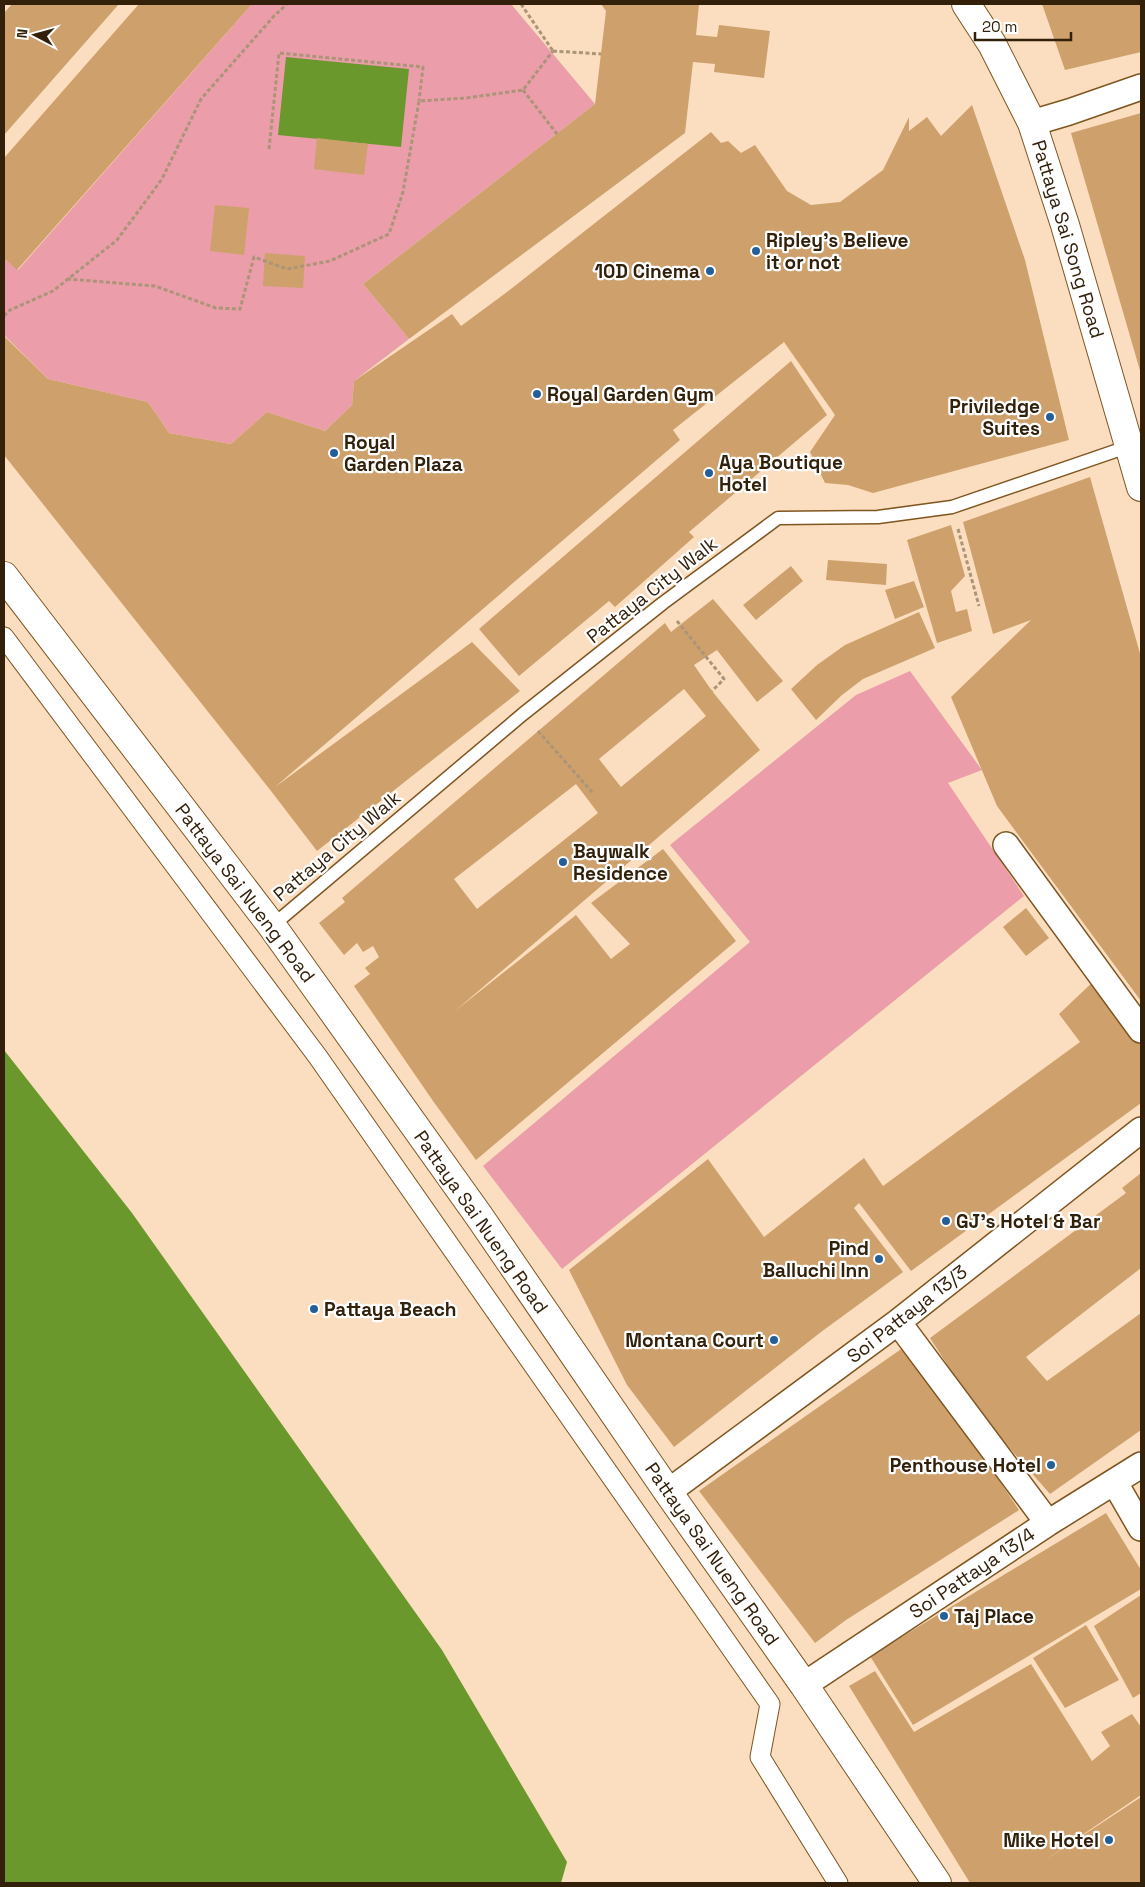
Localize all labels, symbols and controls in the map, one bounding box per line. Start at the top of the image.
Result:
north arrow [10,10,60,60]
scale bar [975,10,1071,42]
text: 20 m [982,17,1017,36]
text: N [13,28,32,39]
street label: Pattaya Sai Song Road [1026,137,1110,341]
place label: Ripley's Believe it or not [766,228,909,275]
marker: Ripley's Believe it or not [750,245,762,257]
place label: 10D Cinema [594,259,700,284]
marker: 10D Cinema [704,265,716,277]
place label: Royal Garden Gym [547,382,714,407]
marker: Royal Garden Gym [531,388,543,400]
place label: Priviledge Suites [949,394,1040,441]
marker: Priviledge Suites [1044,411,1056,423]
place label: Royal Garden Plaza [344,430,463,477]
marker: Royal Garden Plaza [328,447,340,459]
place label: Aya Boutique Hotel [719,450,843,497]
marker: Aya Boutique Hotel [703,467,715,479]
street label: Pattaya City Walk [582,531,722,649]
street label: Pattaya City Walk [268,785,406,907]
street label: Pattaya Sai Nueng Road [169,798,321,988]
place label: Baywalk Residence [573,839,668,886]
marker: Baywalk Residence [557,856,569,868]
street label: Pattaya Sai Nueng Road [408,1126,554,1318]
place label: GJ's Hotel & Bar [956,1209,1100,1234]
marker: GJ's Hotel & Bar [940,1215,952,1227]
place label: Pind Balluchi Inn [762,1236,869,1283]
marker: Pind Balluchi Inn [873,1253,885,1265]
street label: Soi Pattaya 13/3 [842,1259,972,1369]
place label: Pattaya Beach [324,1297,457,1322]
marker: Pattaya Beach [308,1303,320,1315]
place label: Montana Court [625,1328,764,1353]
marker: Montana Court [768,1334,780,1346]
place label: Penthouse Hotel [890,1453,1041,1478]
street label: Pattaya Sai Nueng Road [639,1458,785,1650]
marker: Penthouse Hotel [1045,1459,1057,1471]
street label: Soi Pattaya 13/4 [904,1522,1040,1624]
place label: Taj Place [954,1604,1034,1629]
marker: Taj Place [938,1610,950,1622]
place label: Mike Hotel [1003,1828,1099,1853]
marker: Mike Hotel [1103,1834,1115,1846]

